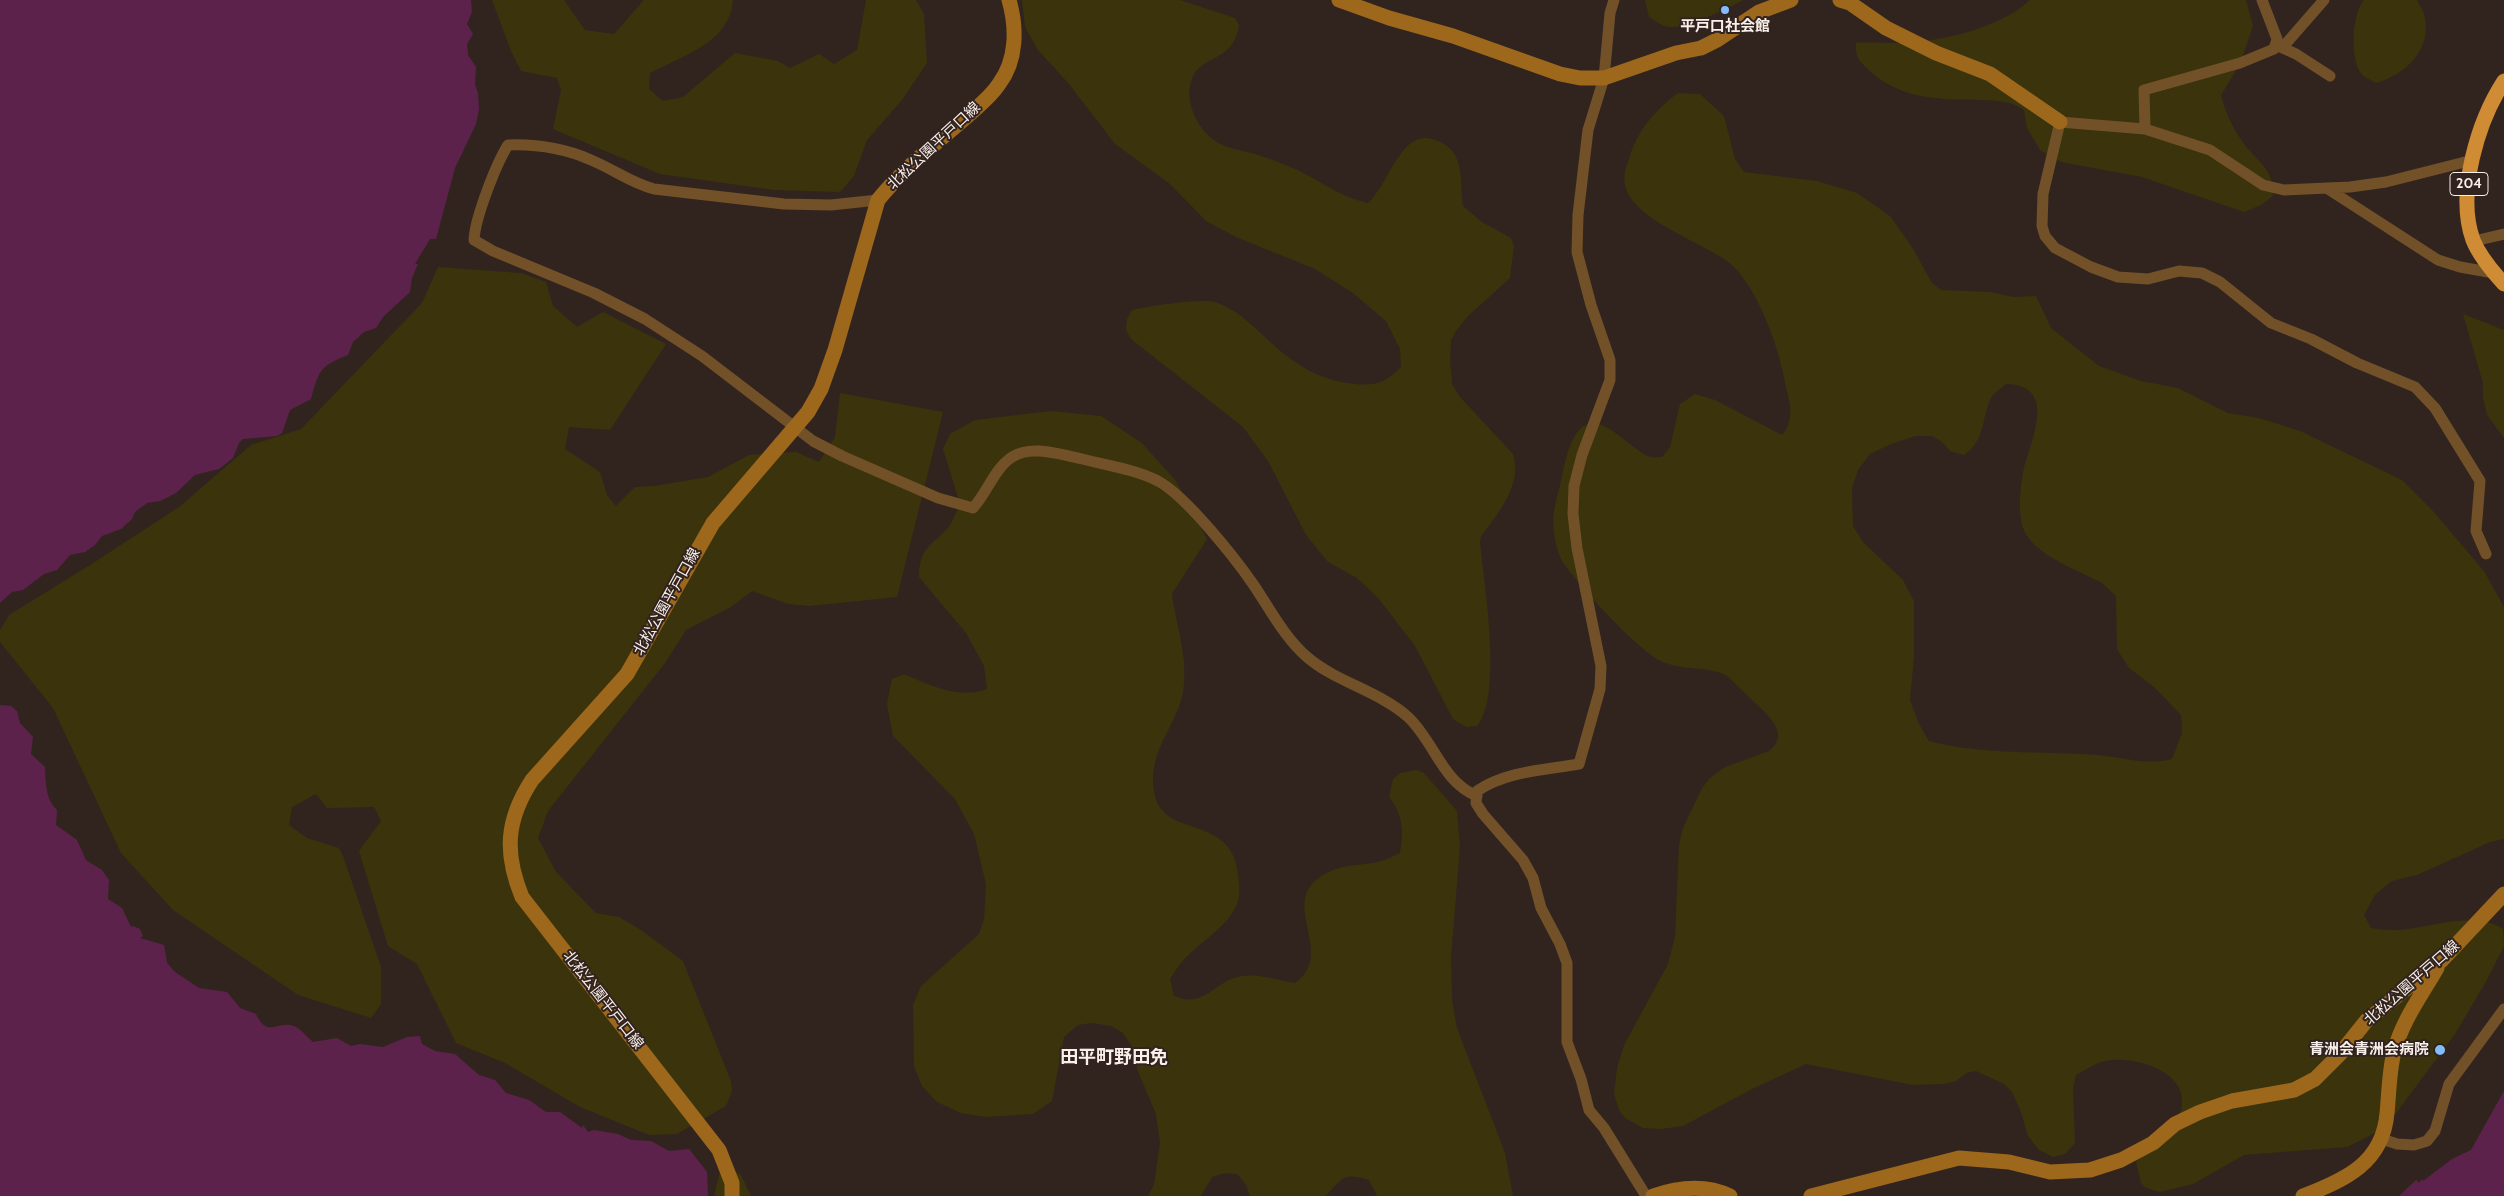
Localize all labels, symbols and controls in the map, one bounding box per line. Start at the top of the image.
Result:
marker: 平戸口社会館 [1719,4,1731,16]
place label: 平戸口社会館 [1680,18,1770,36]
street label: 北松公園平戸口線 [884,98,984,194]
road number: 204 [2450,172,2488,195]
street label: 北松公園平戸口線 [630,545,704,659]
street label: 北松公園平戸口線 [2361,937,2463,1029]
street label: 北松公園平戸口線 [559,947,647,1053]
place label: 青洲会青洲会病院 [2309,1041,2429,1059]
marker: 青洲会青洲会病院 [2433,1043,2447,1057]
district label: 田平町野田免 [1060,1047,1168,1069]

